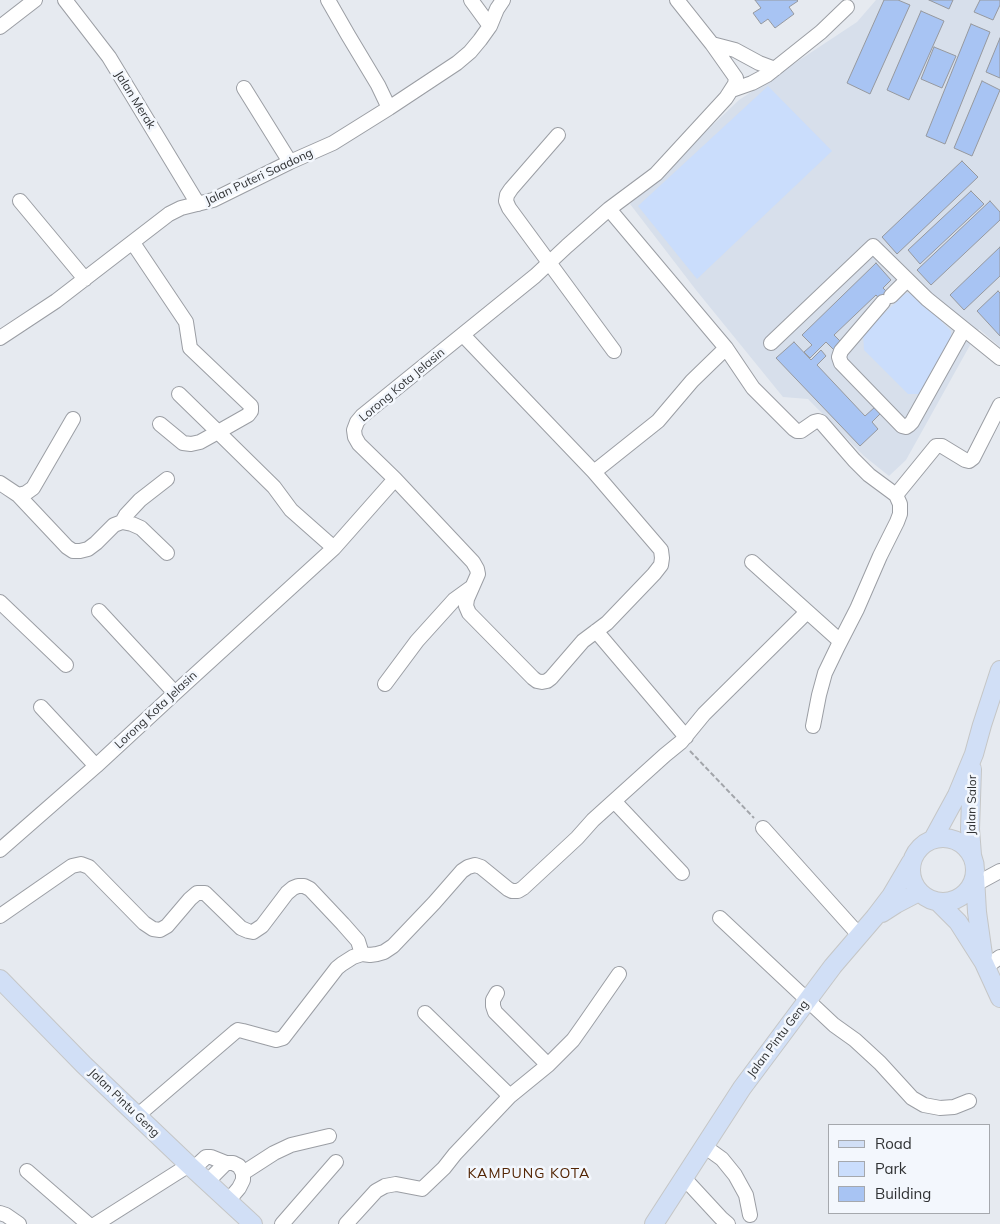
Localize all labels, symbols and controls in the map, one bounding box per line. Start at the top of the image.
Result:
street label: Jalan Merak [111,68,159,132]
street label: Jalan Puteri Saadong [203,146,315,208]
street label: Lorong Kota Jelasin [356,345,448,425]
street label: Lorong Kota Jelasin [112,668,200,752]
street label: Jalan Salor [964,775,980,835]
street label: Jalan Pintu Geng [744,998,812,1080]
street label: Jalan Pintu Geng [86,1066,162,1140]
legend [828,1124,990,1214]
text: Road [875,1134,912,1153]
text: Park [875,1159,907,1178]
district label: KAMPUNG KOTA [466,1166,592,1182]
text: Building [875,1184,931,1203]

